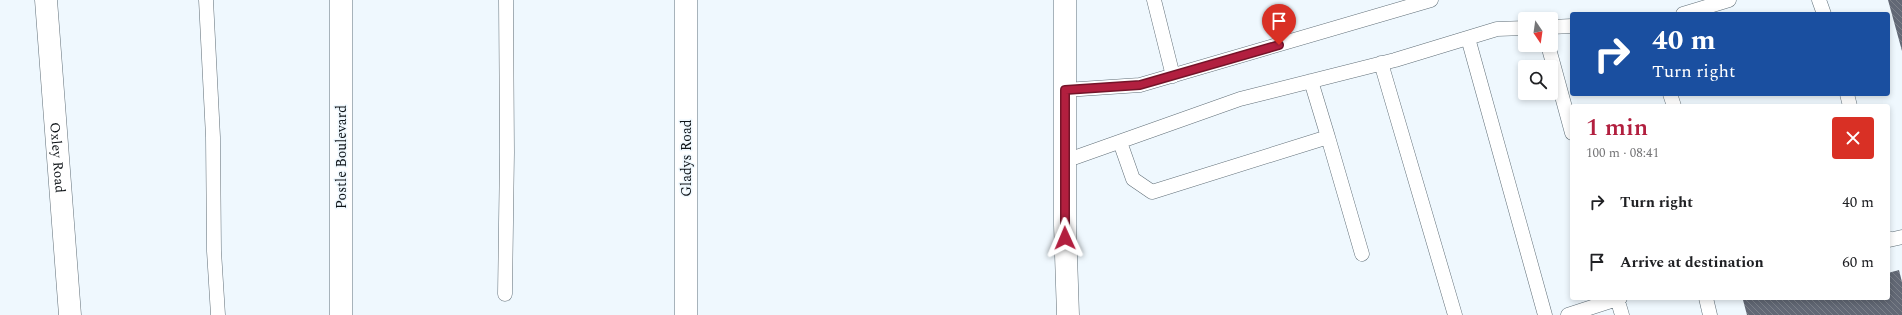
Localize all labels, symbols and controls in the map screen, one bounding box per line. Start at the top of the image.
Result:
pin [1262,4,1296,45]
icon: arrive [1268,10,1290,32]
north arrow [1518,12,1558,52]
map controls [1518,12,1558,100]
text: 40 m [1652,19,1716,62]
icon: right [1586,28,1638,80]
text: Turn right [1652,58,1735,85]
button: search [1518,60,1558,100]
street label: Postle Boulevard [331,105,352,209]
text: 1 min [1586,110,1648,146]
button: close [1832,117,1874,159]
street label: Gladys Road [676,119,697,197]
street label: Oxley Road [44,121,71,194]
text: 100 m · 08:41 [1586,143,1659,163]
icon: right [1586,191,1608,213]
text: Turn right [1620,191,1693,214]
text: 40 m [1842,191,1874,214]
position arrow [1044,217,1086,259]
icon: arrive [1586,251,1608,273]
text: Arrive at destination [1620,251,1764,274]
text: 60 m [1842,251,1874,274]

